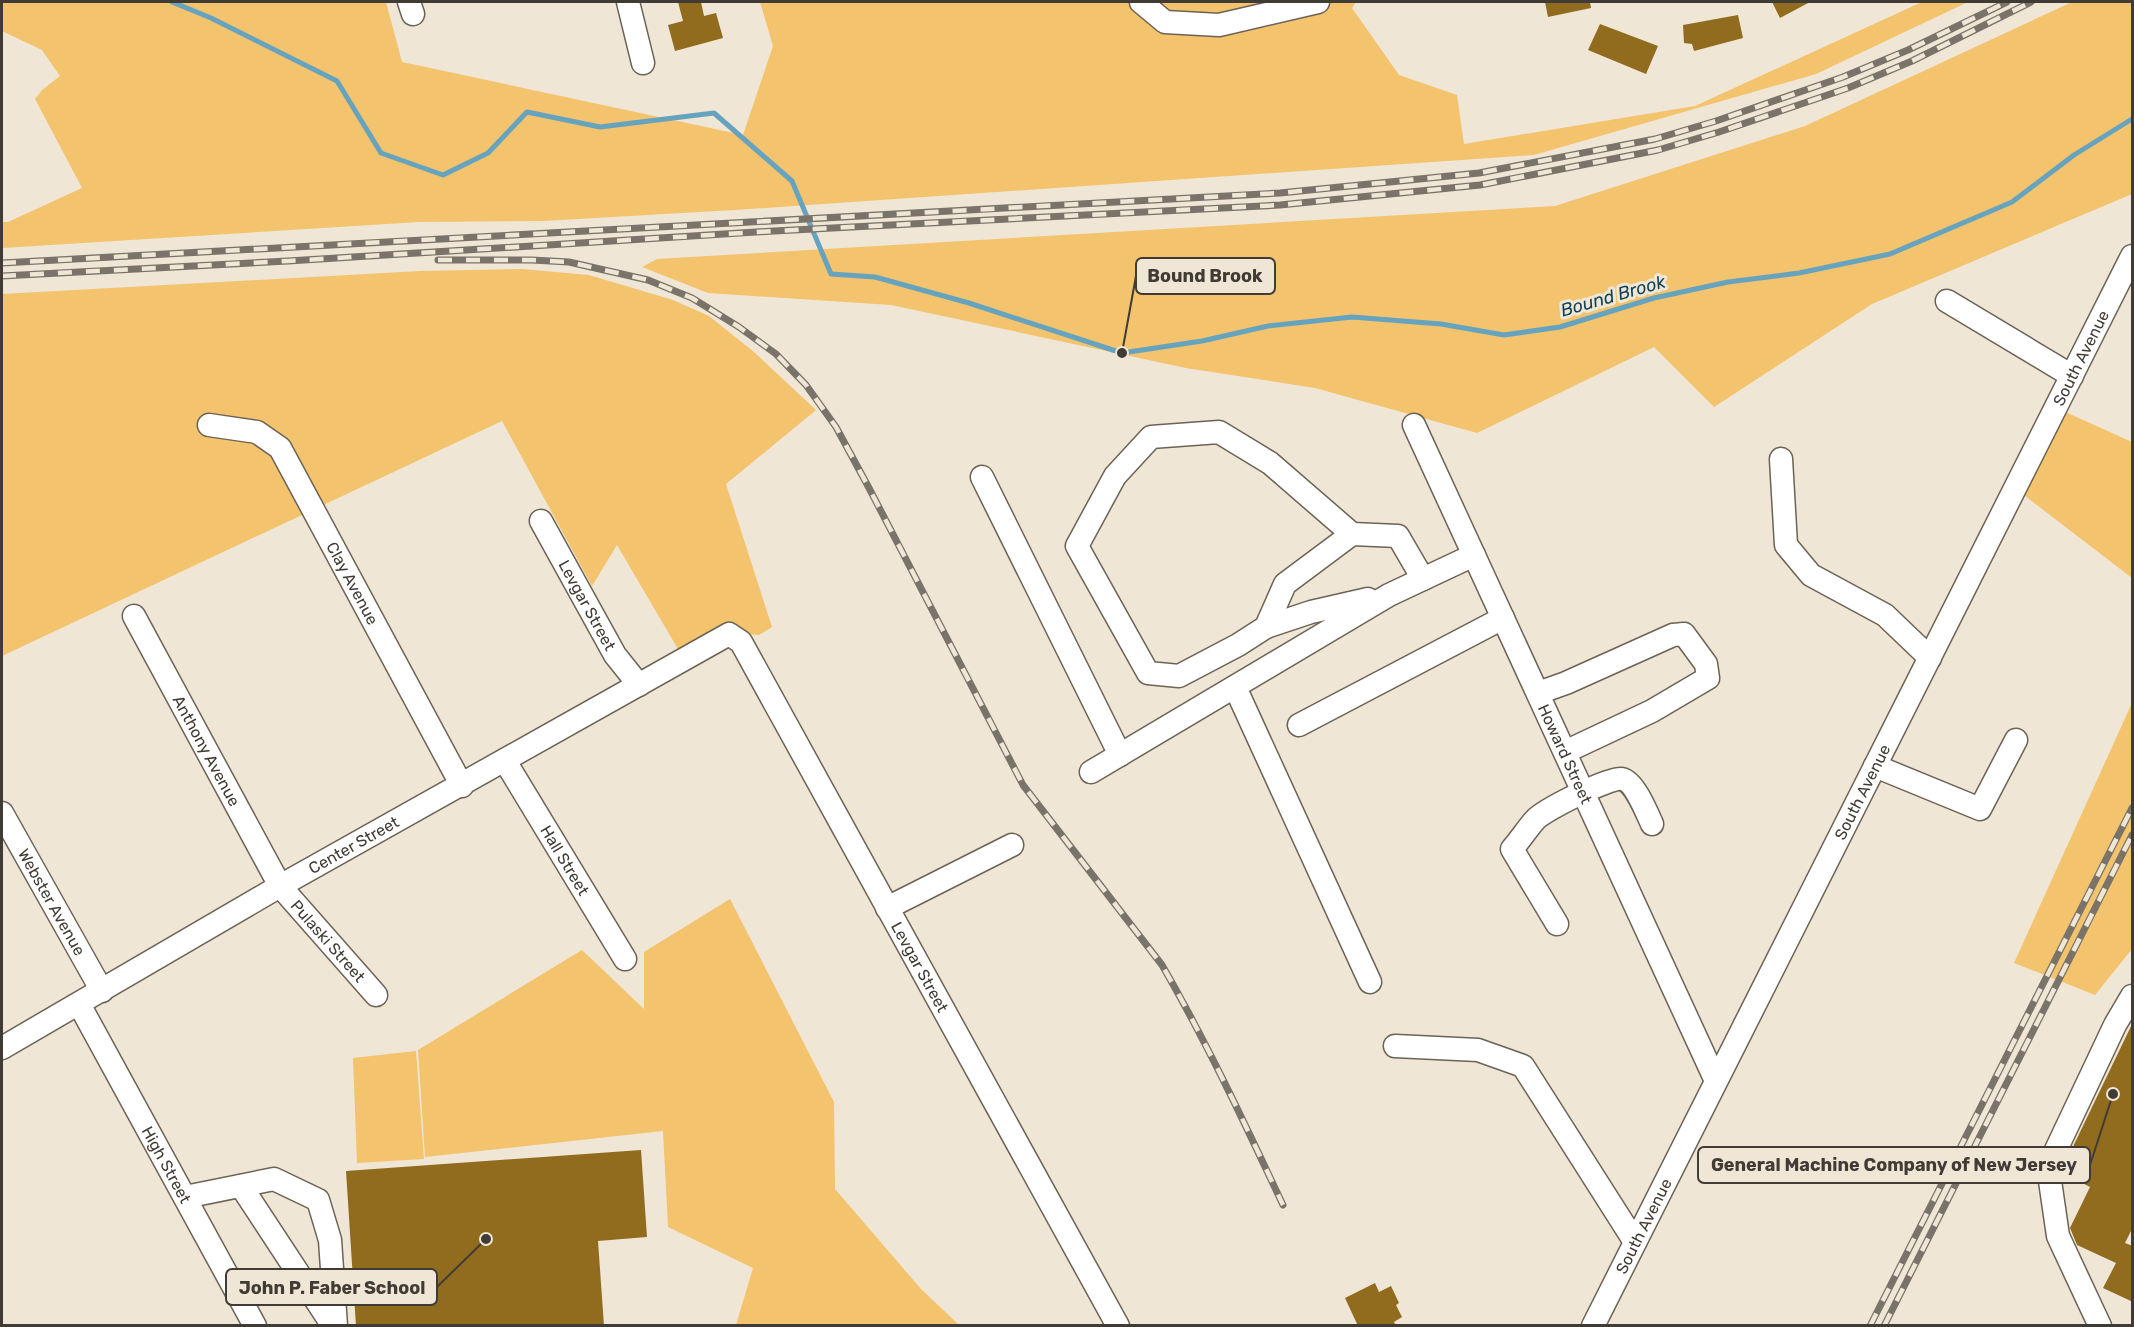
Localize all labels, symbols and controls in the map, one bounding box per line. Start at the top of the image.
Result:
callout: Bound Brook [1136,258,1275,294]
text: Bound Brook [1147,265,1263,287]
water label: Bound Brook [1558,270,1669,321]
street label: South Avenue [2049,307,2113,409]
street label: Clay Avenue [323,538,383,628]
street label: Levgar Street [555,556,620,654]
street label: Anthony Avenue [169,692,244,809]
street label: Howard Street [1534,701,1596,807]
street label: South Avenue [1830,741,1894,843]
street label: Center Street [305,812,402,878]
street label: Hall Street [537,822,594,899]
street label: Webster Avenue [14,845,90,959]
street label: Pulaski Street [287,896,370,986]
street label: Levgar Street [887,918,953,1015]
street label: High Street [138,1123,195,1206]
callout: General Machine Company of New Jersey [1698,1147,2090,1183]
text: General Machine Company of New Jersey [1711,1154,2077,1176]
street label: South Avenue [1611,1175,1675,1277]
callout: John P. Faber School [226,1269,437,1305]
text: John P. Faber School [239,1277,425,1299]

